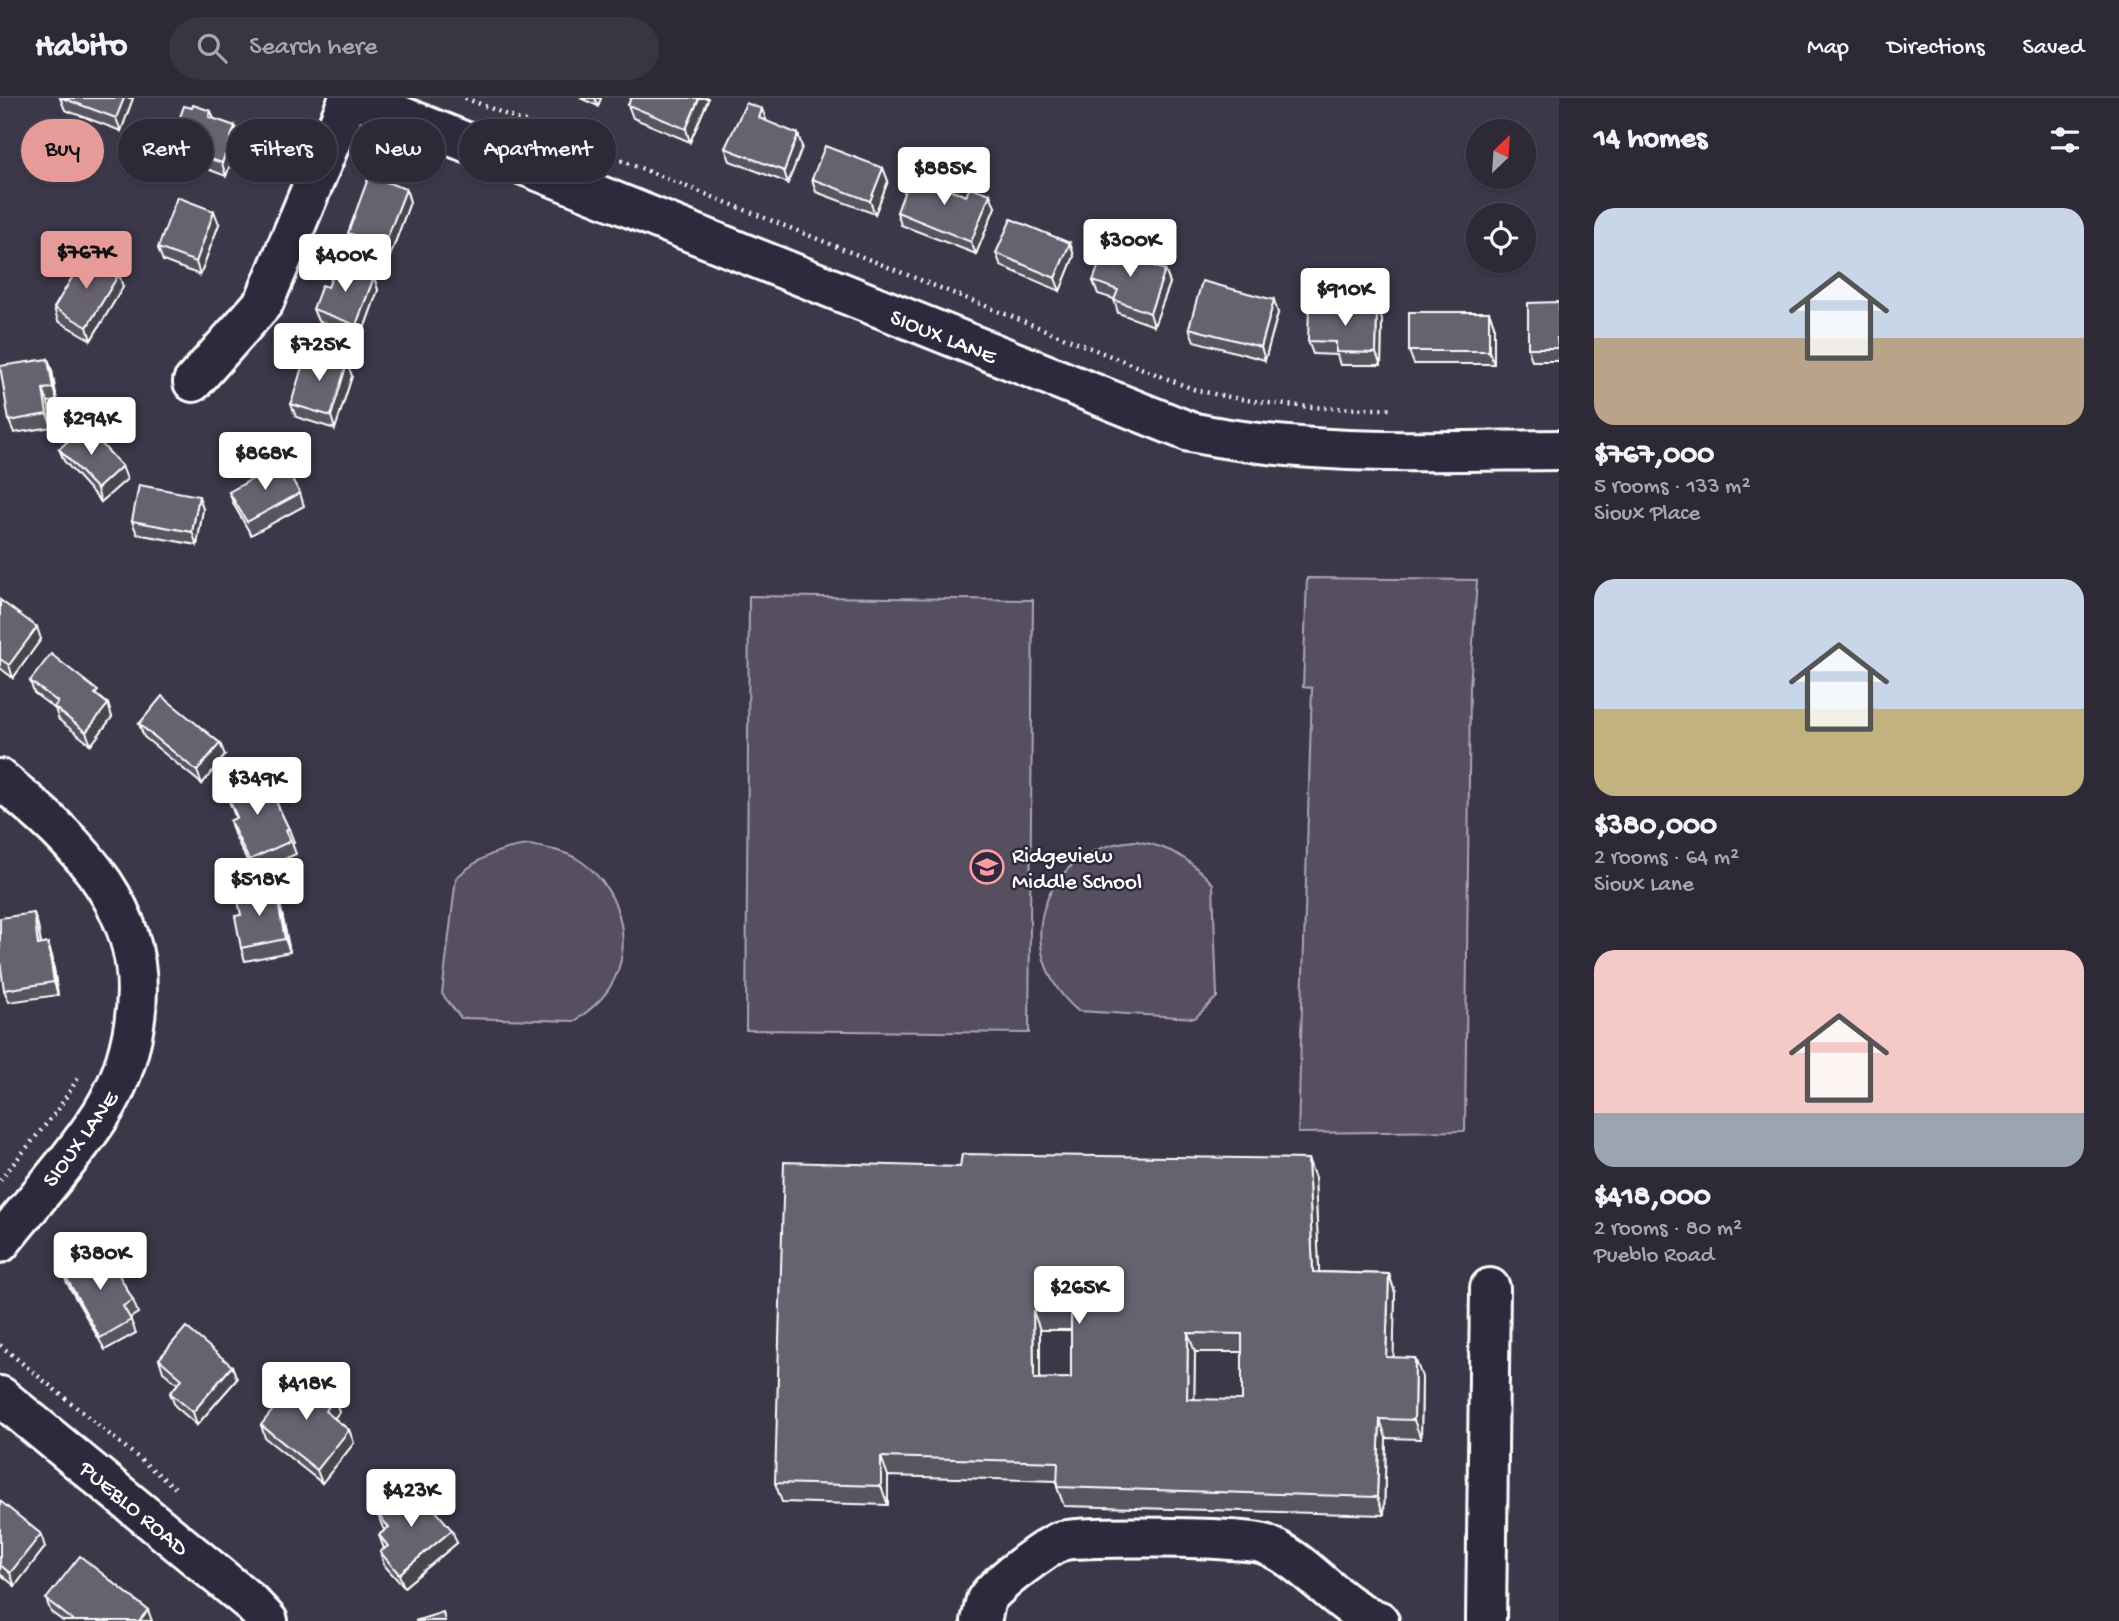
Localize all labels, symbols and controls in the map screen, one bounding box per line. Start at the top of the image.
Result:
search box [169,17,659,80]
text: Habito [35,29,127,67]
icon: search [193,29,231,67]
text: Search here [249,33,377,64]
text: Map [1807,34,1849,63]
text: Directions [1887,34,1985,63]
text: Saved [2023,34,2084,63]
chip: Buy [21,119,104,182]
chip: Rent [118,119,213,182]
chip: Filters [227,119,337,182]
chip: New [351,119,445,182]
chip: Apartment [459,119,616,182]
north arrow [1466,119,1536,189]
map controls [1466,119,1536,273]
icon: filters [2046,121,2084,159]
text: 14 homes [1594,123,1707,158]
pin: $885K [895,148,993,207]
text: $885K [914,156,974,183]
button: locate [1466,203,1536,273]
pin: $300K [1081,220,1179,279]
text: $300K [1099,228,1161,255]
pin: $767K [37,232,135,291]
pin: $400K [296,234,394,294]
text: $767K [57,240,115,267]
text: $400K [315,243,375,270]
icon: home [1776,253,1902,379]
pin: $910K [1296,268,1394,328]
text: $910K [1317,277,1373,304]
street label: SIOUX LANE [886,305,1001,372]
pin: $725K [270,324,368,383]
text: $725K [290,332,348,359]
pin: $294K [42,398,140,457]
text: $294K [63,406,119,433]
pin: $868K [216,432,314,492]
text: $767,000 [1594,439,1714,474]
text: $868K [235,441,295,468]
text: 5 rooms · 133 m² [1594,474,1751,501]
text: Sioux Place [1594,501,1700,528]
icon: home [1776,624,1902,750]
pin: $349K [208,758,306,817]
text: $349K [228,766,286,793]
text: $380,000 [1594,810,1717,845]
place label: Ridgeview Middle School [1012,844,1142,897]
text: 2 rooms · 64 m² [1594,845,1739,872]
school or university icon: Ridgeview Middle School [968,848,1006,886]
pin: $518K [210,858,308,918]
text: $518K [231,867,287,894]
text: Sioux Lane [1594,872,1694,899]
icon: home [1776,995,1902,1121]
street label: SIOUX LANE [38,1085,127,1193]
text: $418,000 [1594,1181,1711,1216]
text: 2 rooms · 80 m² [1594,1216,1742,1243]
pin: $380K [51,1232,149,1292]
text: $380K [70,1241,130,1268]
text: Pueblo Road [1594,1243,1714,1270]
pin: $265K [1030,1266,1128,1326]
text: $265K [1050,1275,1108,1302]
pin: $418K [257,1362,355,1422]
text: $418K [278,1371,334,1398]
street label: PUEBLO ROAD [72,1456,194,1564]
pin: $423K [362,1470,460,1529]
text: $423K [382,1478,440,1505]

